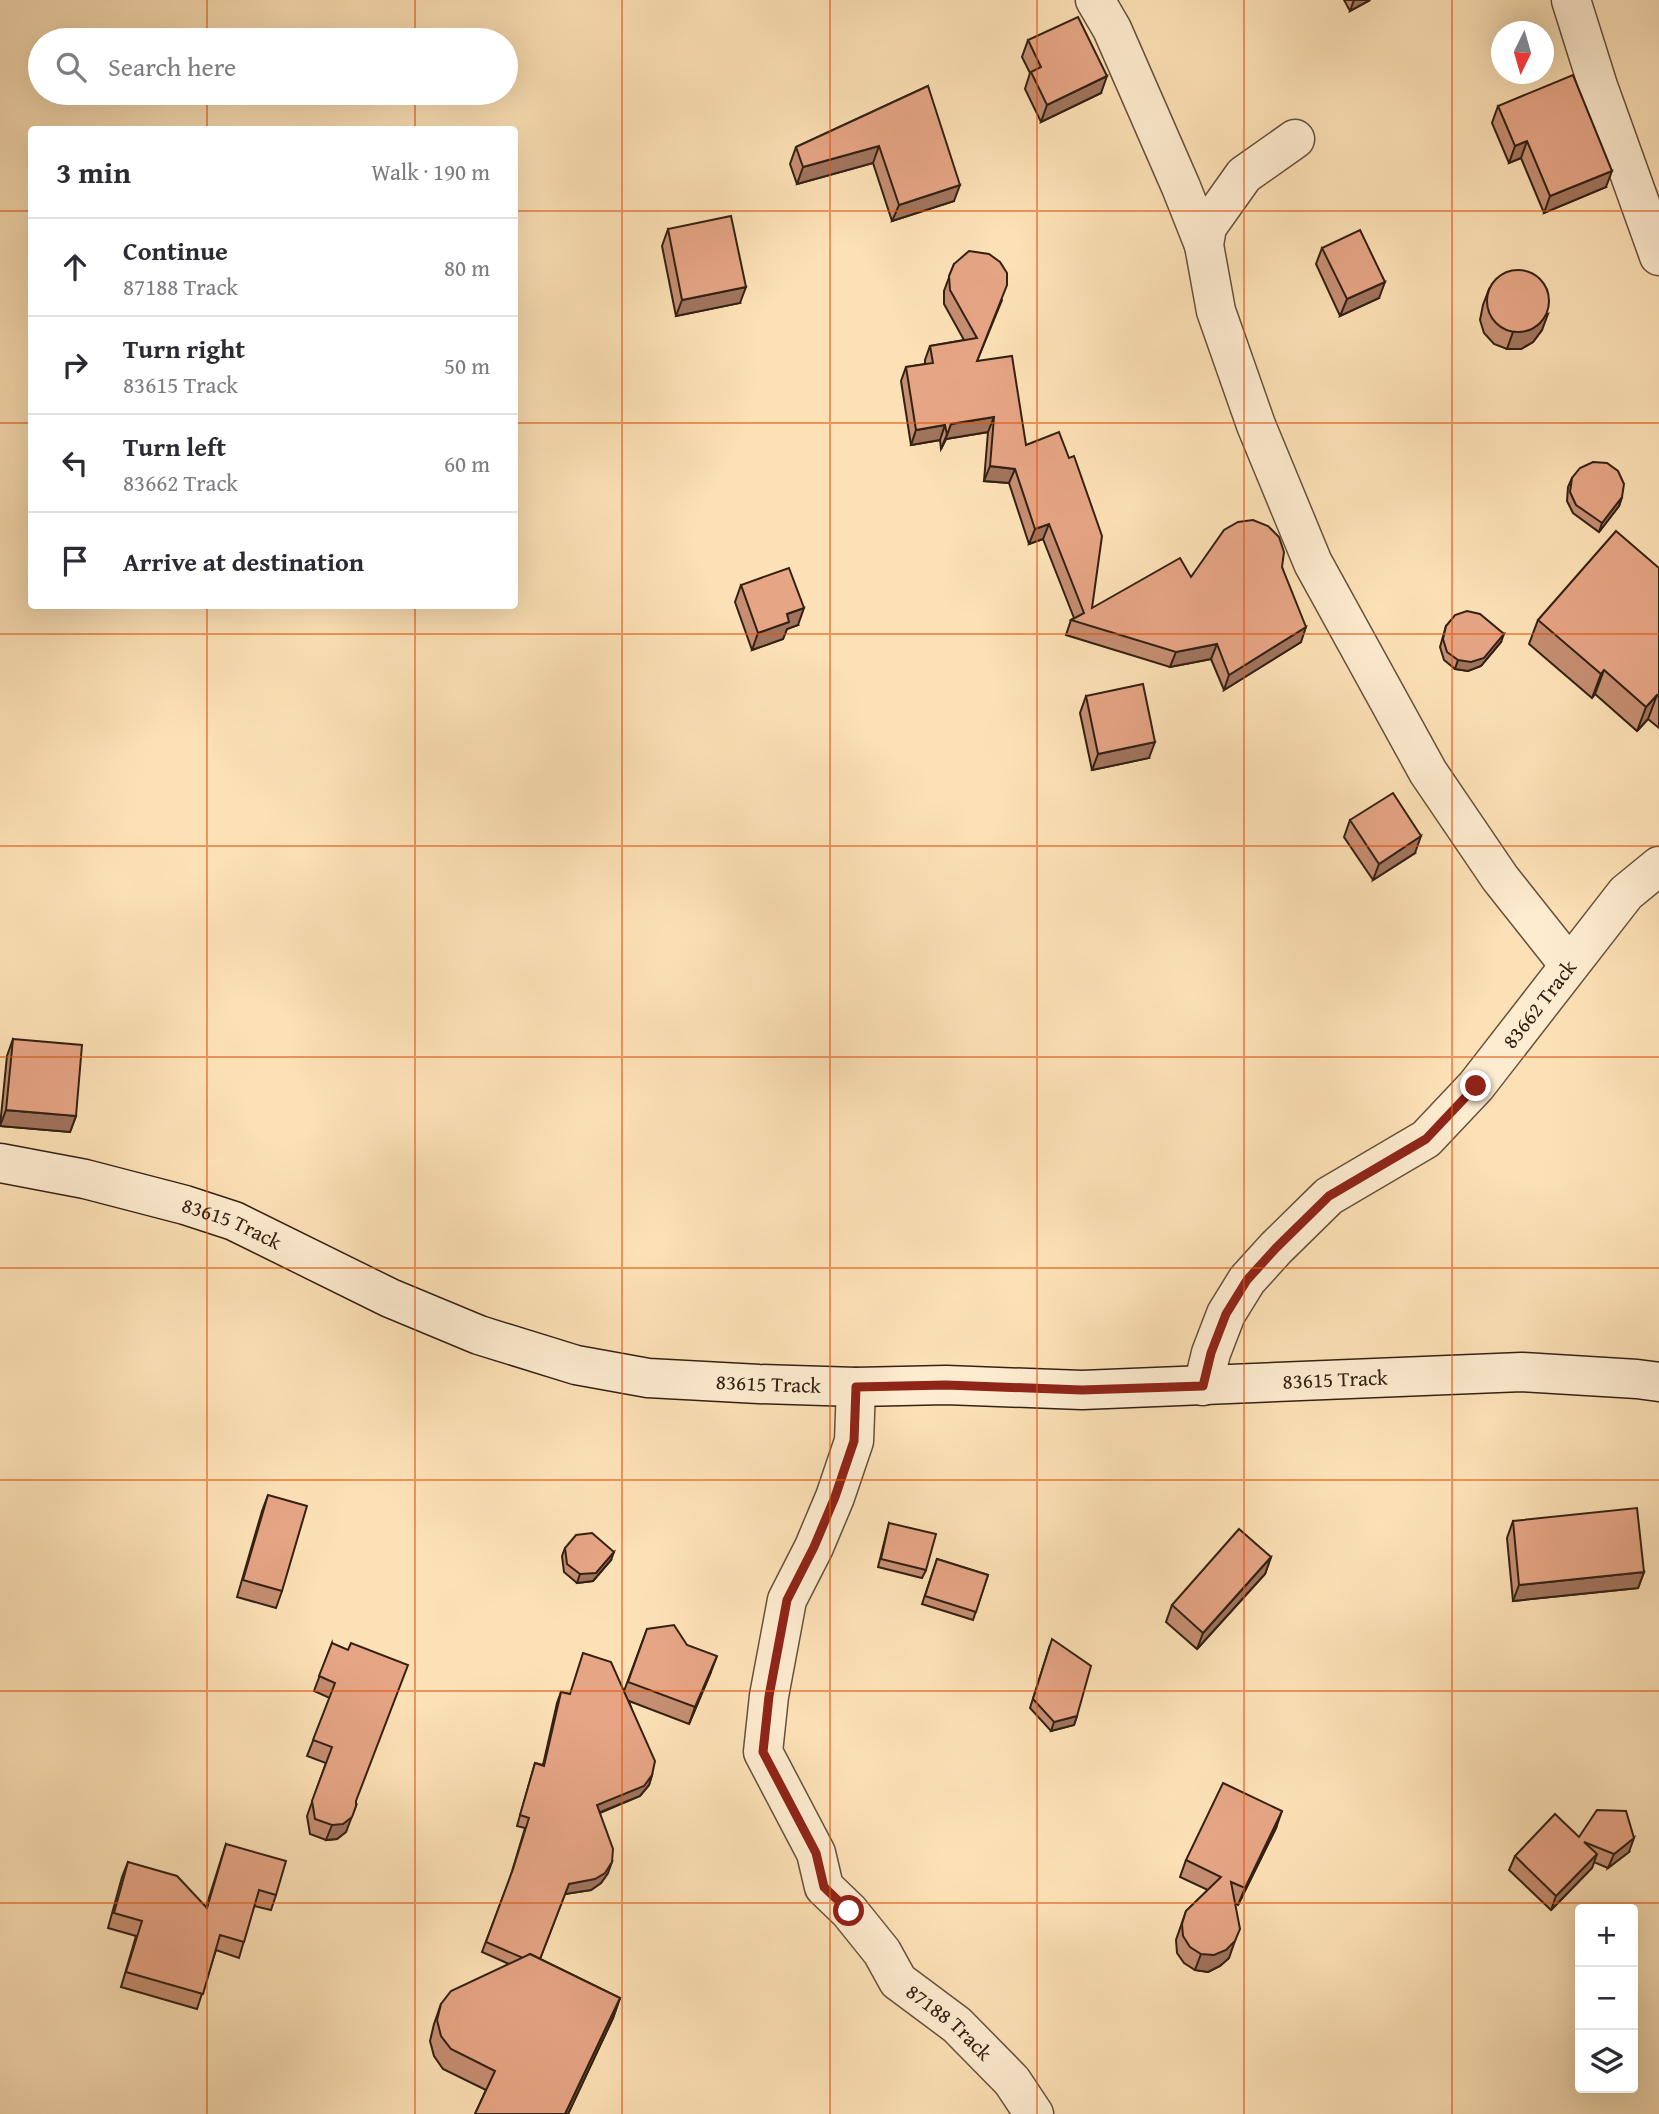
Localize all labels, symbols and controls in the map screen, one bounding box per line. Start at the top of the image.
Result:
north arrow [1491,21,1554,84]
search box [28,28,518,105]
text: Search here [108,47,236,86]
icon: search [52,48,90,86]
text: 3 min [56,150,131,194]
text: Walk · 190 m [371,155,490,188]
text: Continue [123,231,228,270]
icon: ahead [56,248,94,286]
text: 80 m [444,251,490,284]
text: 87188 Track [123,270,238,303]
text: Turn right [123,329,245,368]
icon: right [56,346,94,384]
text: 50 m [444,349,490,382]
text: 83615 Track [123,368,238,401]
text: Turn left [123,427,226,466]
icon: left [56,444,94,482]
text: 60 m [444,447,490,480]
text: 83662 Track [123,466,238,499]
icon: arrive [56,542,94,580]
text: Arrive at destination [123,542,364,581]
street label: 83662 Track [1495,953,1584,1055]
route end [1460,1070,1491,1101]
street label: 83615 Track [178,1189,287,1257]
street label: 83615 Track [1282,1362,1388,1397]
street label: 83615 Track [715,1366,822,1401]
route start [833,1895,864,1926]
map controls [1575,1904,1638,2093]
button: + [1575,1904,1638,1967]
button: − [1575,1967,1638,2030]
street label: 87188 Track [900,1976,1000,2068]
button: layers [1575,2030,1638,2093]

